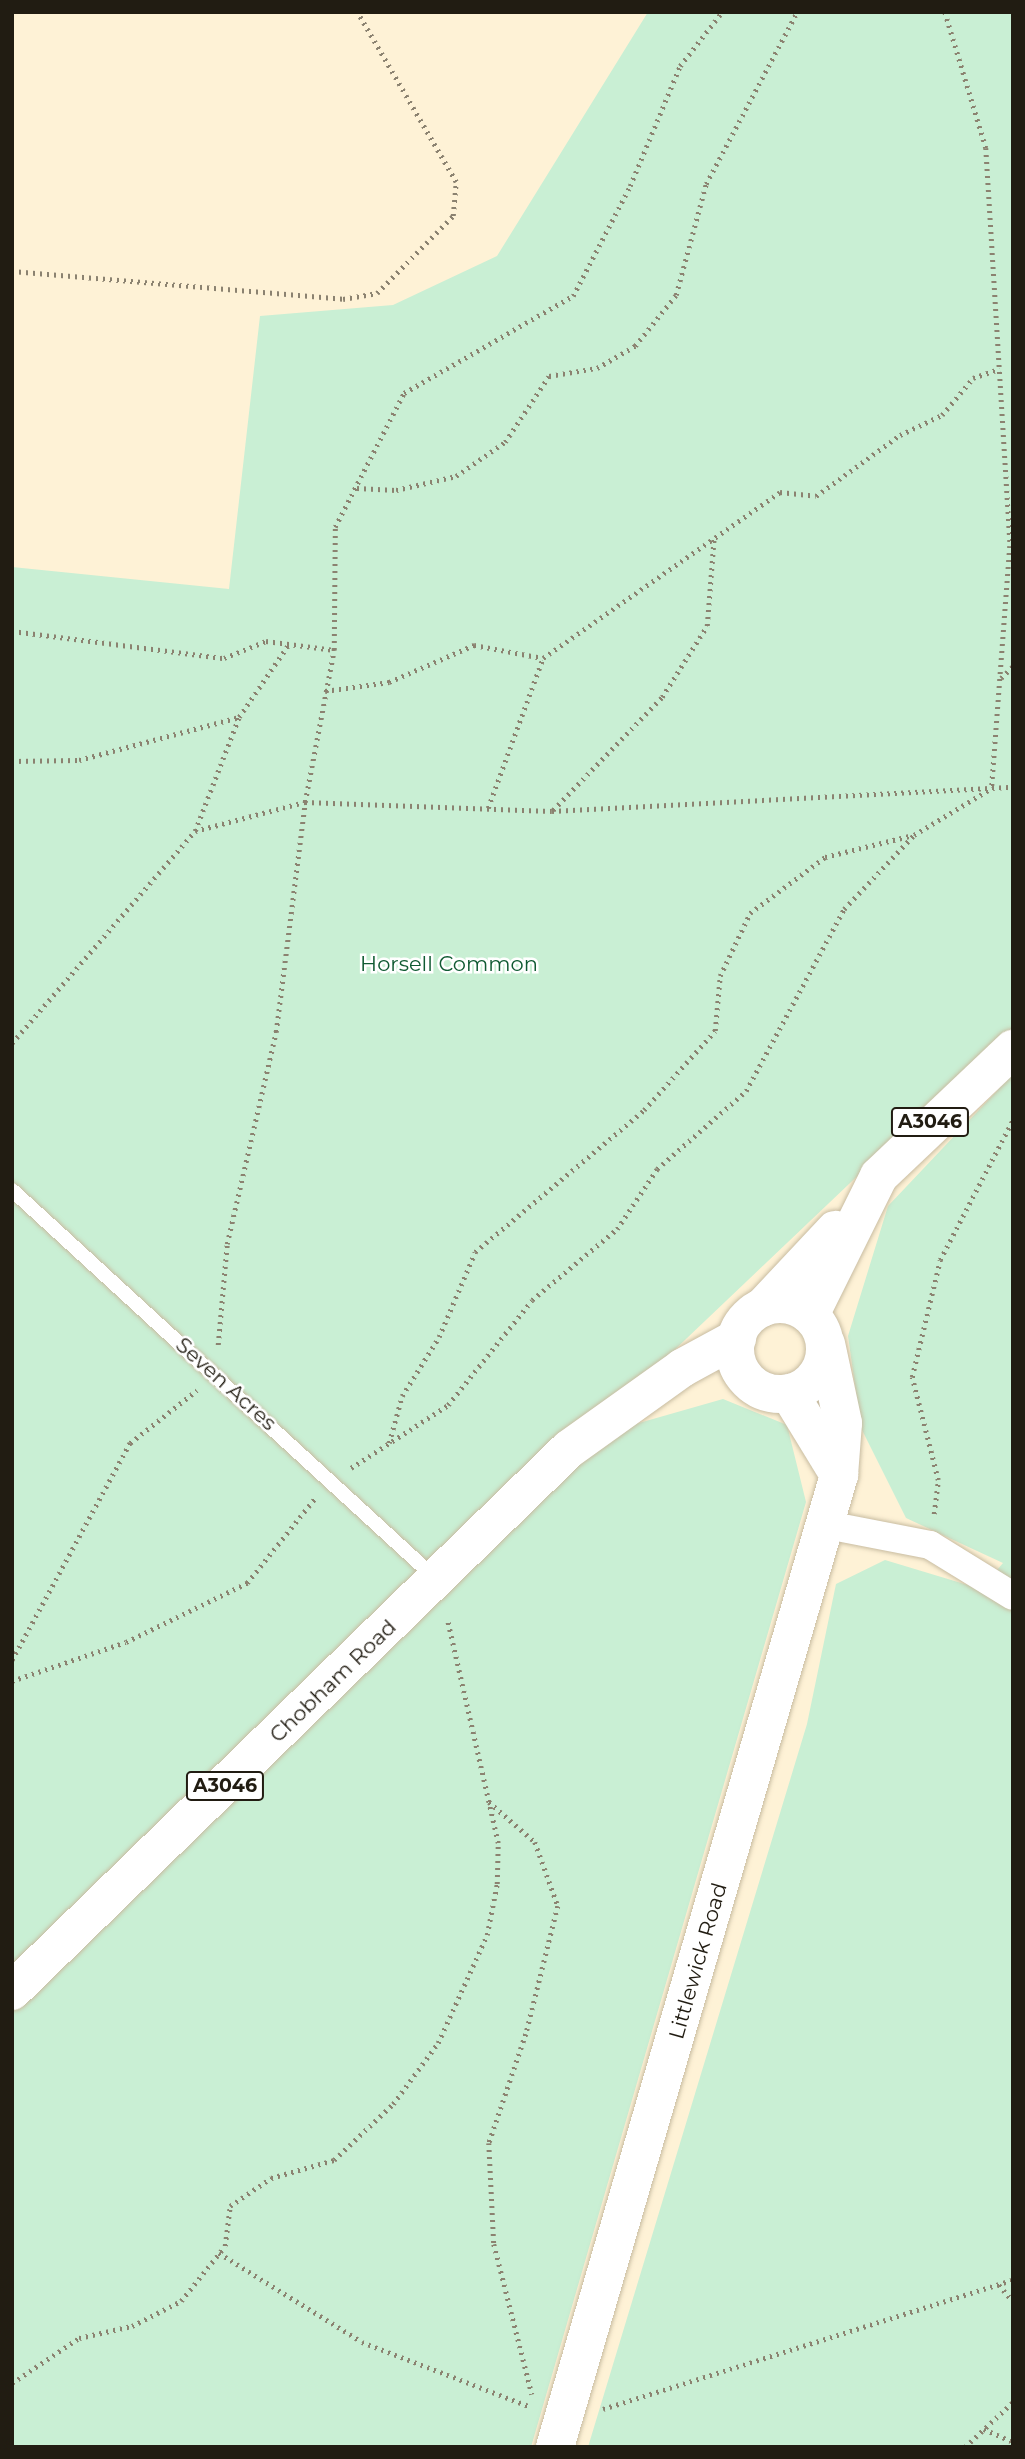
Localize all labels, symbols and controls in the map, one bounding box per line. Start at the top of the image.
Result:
park label: Horsell Common [360,951,538,977]
road number: A3046 [890,1106,970,1138]
street label: Seven Acres [170,1332,282,1436]
street label: Chobham Road [265,1614,401,1748]
road number: A3046 [185,1770,265,1801]
street label: Littlewick Road [664,1880,732,2042]

